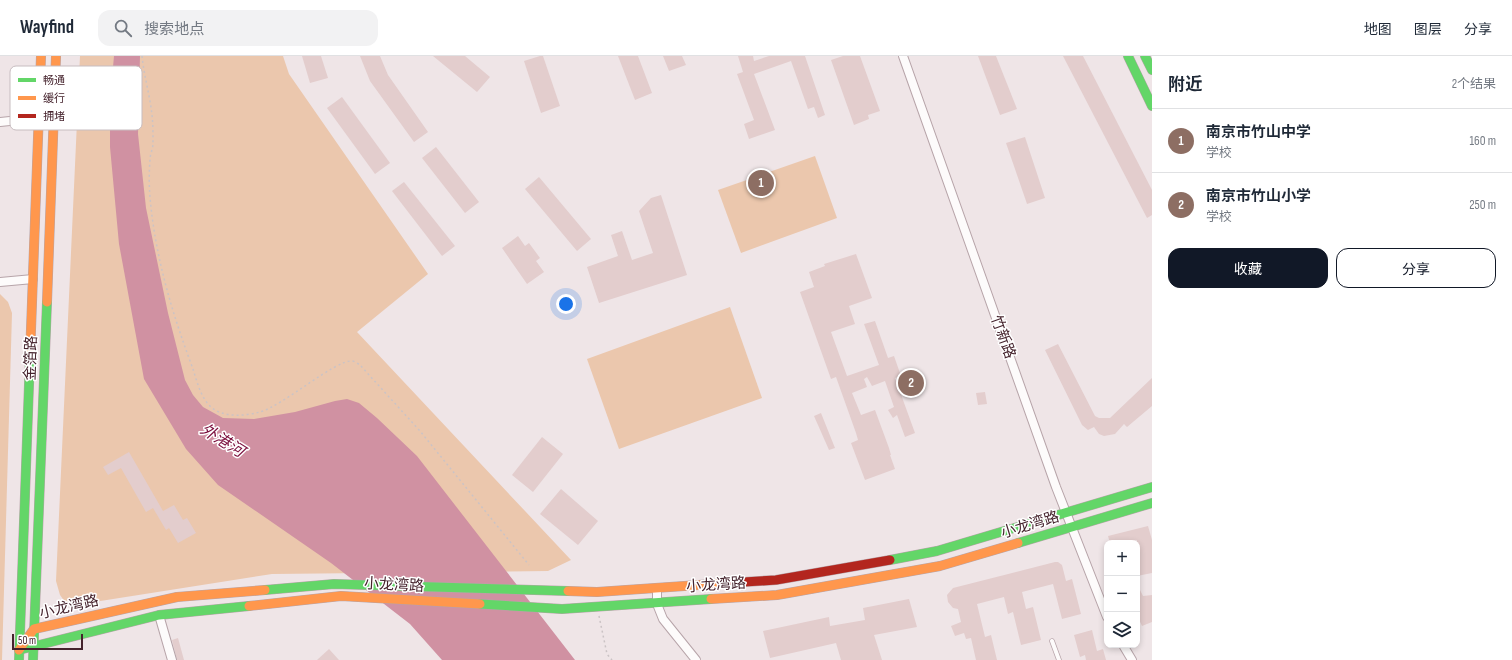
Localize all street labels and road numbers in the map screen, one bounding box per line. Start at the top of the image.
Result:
street label: 竹新路 [986,313,1020,361]
street label: 金箔路 [21,335,41,381]
street label: 小龙湾路 [999,507,1061,543]
street label: 小龙湾路 [685,573,747,597]
street label: 小龙湾路 [364,574,424,596]
street label: 小龙湾路 [38,591,100,623]

